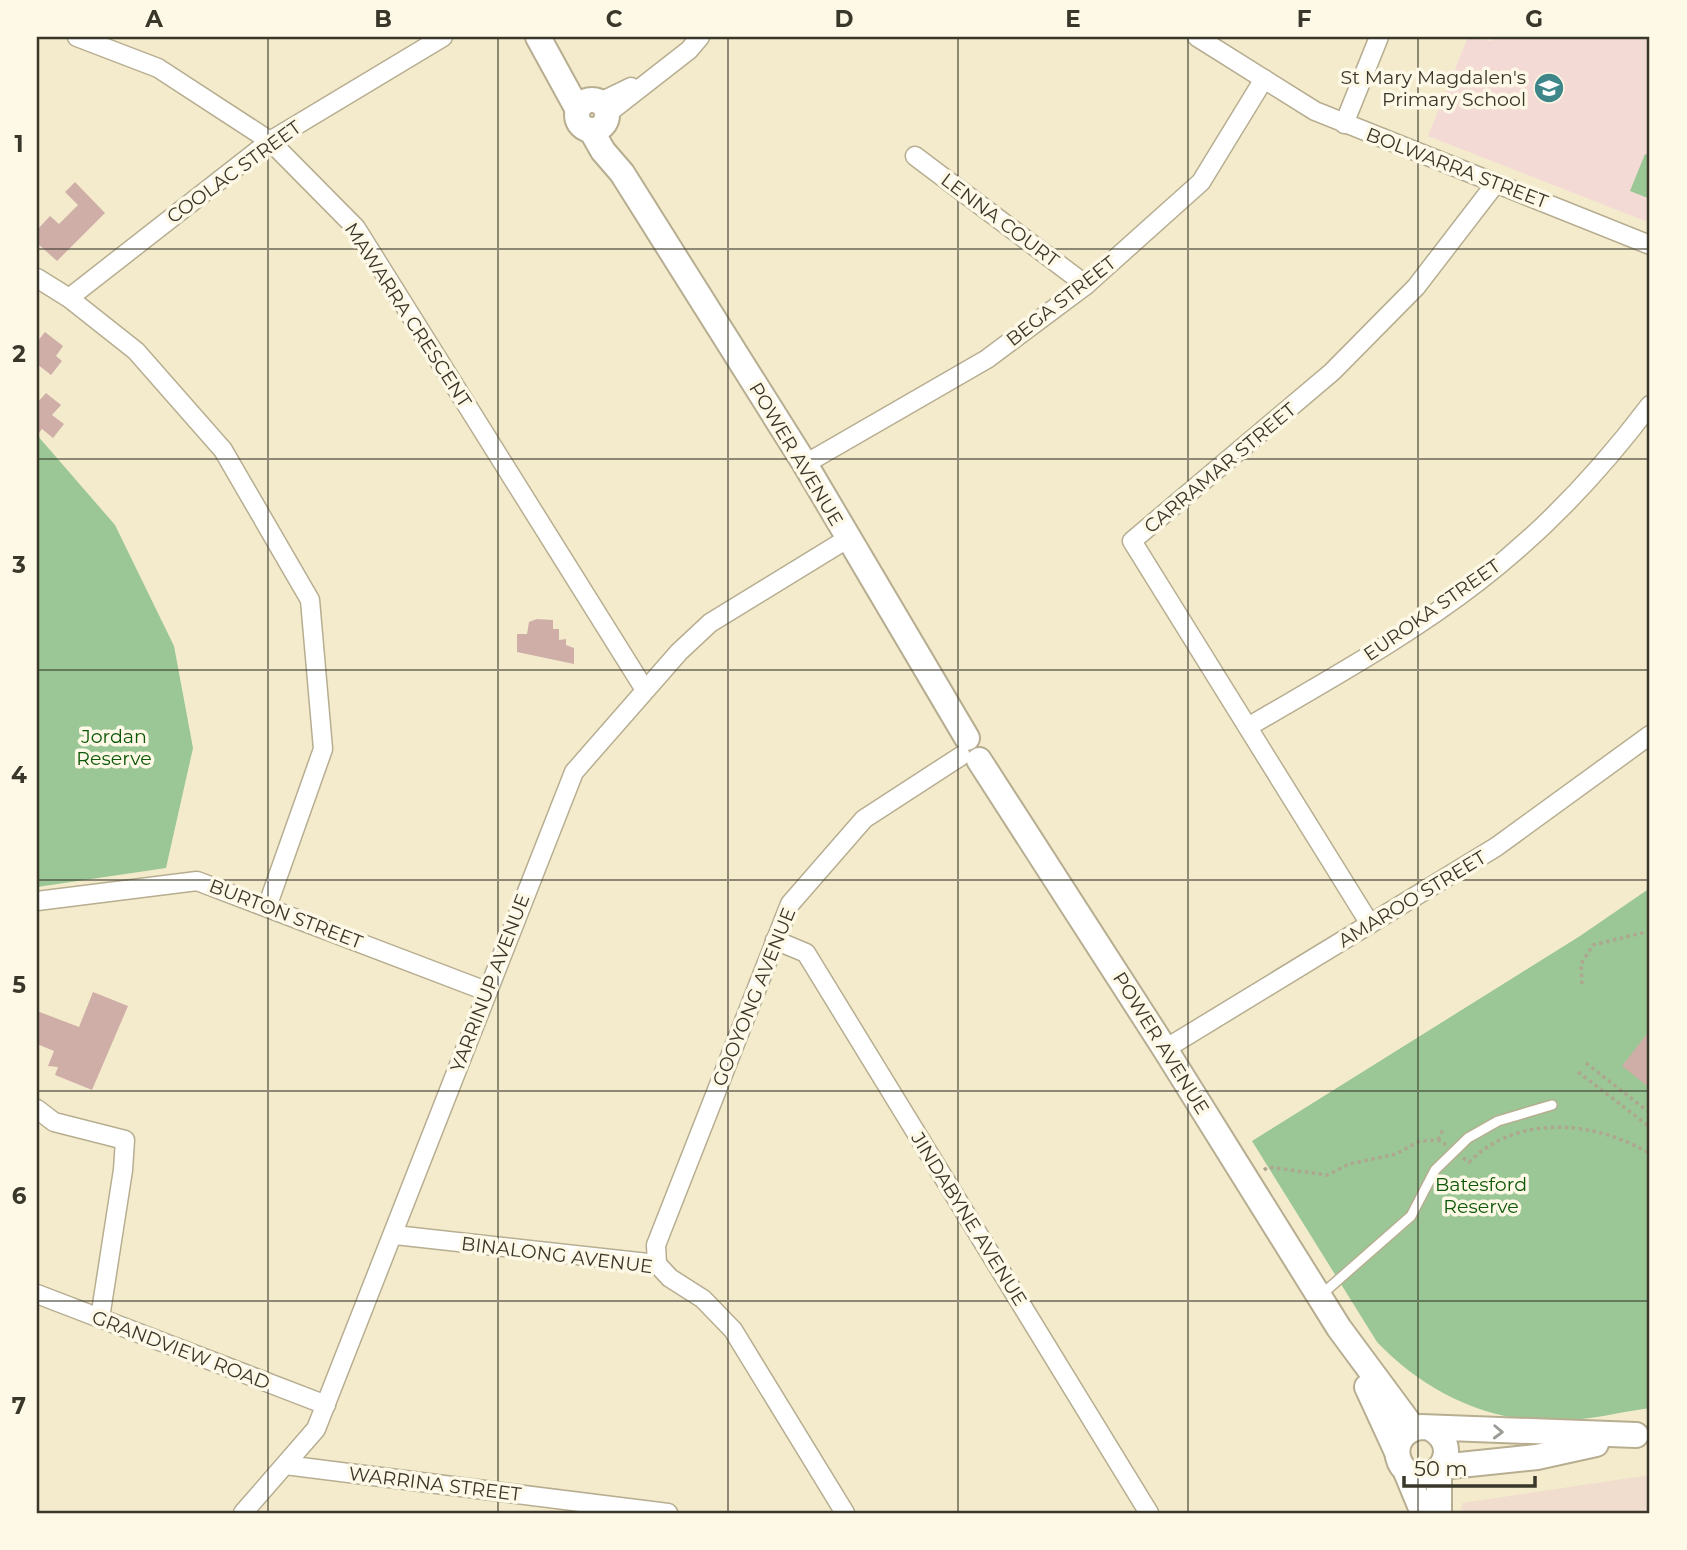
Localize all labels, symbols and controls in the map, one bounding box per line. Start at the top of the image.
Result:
text: A [144,5,163,33]
text: B [374,5,392,33]
text: C [606,5,623,33]
text: D [835,5,854,33]
text: E [1065,5,1081,33]
text: F [1297,5,1312,33]
text: G [1525,5,1543,33]
place label: St Mary Magdalen's Primary School [1340,66,1526,111]
school or university icon: St Mary Magdalen's Primary School [1532,71,1566,105]
street label: COOLAC STREET [162,116,306,228]
street label: BOLWARRA STREET [1363,123,1551,213]
text: 1 [14,130,24,158]
street label: LENNA COURT [937,168,1064,272]
street label: MAWARRA CRESCENT [340,218,476,412]
street label: BEGA STREET [1002,251,1120,351]
text: 2 [12,340,26,368]
street label: POWER AVENUE [744,378,848,530]
street label: CARRAMAR STREET [1140,398,1301,538]
text: 3 [11,551,26,579]
street label: EUROKA STREET [1359,554,1505,666]
park label: Jordan Reserve [76,725,152,770]
text: 4 [11,761,27,789]
street label: AMAROO STREET [1334,846,1490,952]
street label: BURTON STREET [206,874,366,954]
street label: YARRINUP AVENUE [445,891,535,1075]
street label: GOOYONG AVENUE [708,904,800,1090]
street label: POWER AVENUE [1108,968,1214,1118]
text: 5 [12,971,26,999]
street label: JINDABYNE AVENUE [906,1127,1032,1310]
park label: Batesford Reserve [1435,1173,1527,1218]
text: 6 [12,1182,27,1210]
street label: BINALONG AVENUE [460,1232,654,1278]
street label: GRANDVIEW ROAD [89,1305,273,1395]
text: 7 [12,1392,26,1420]
one-way arrow [1492,1424,1503,1439]
scale bar [1404,1445,1535,1489]
text: 50 m [1414,1456,1468,1481]
street label: WARRINA STREET [347,1462,523,1506]

